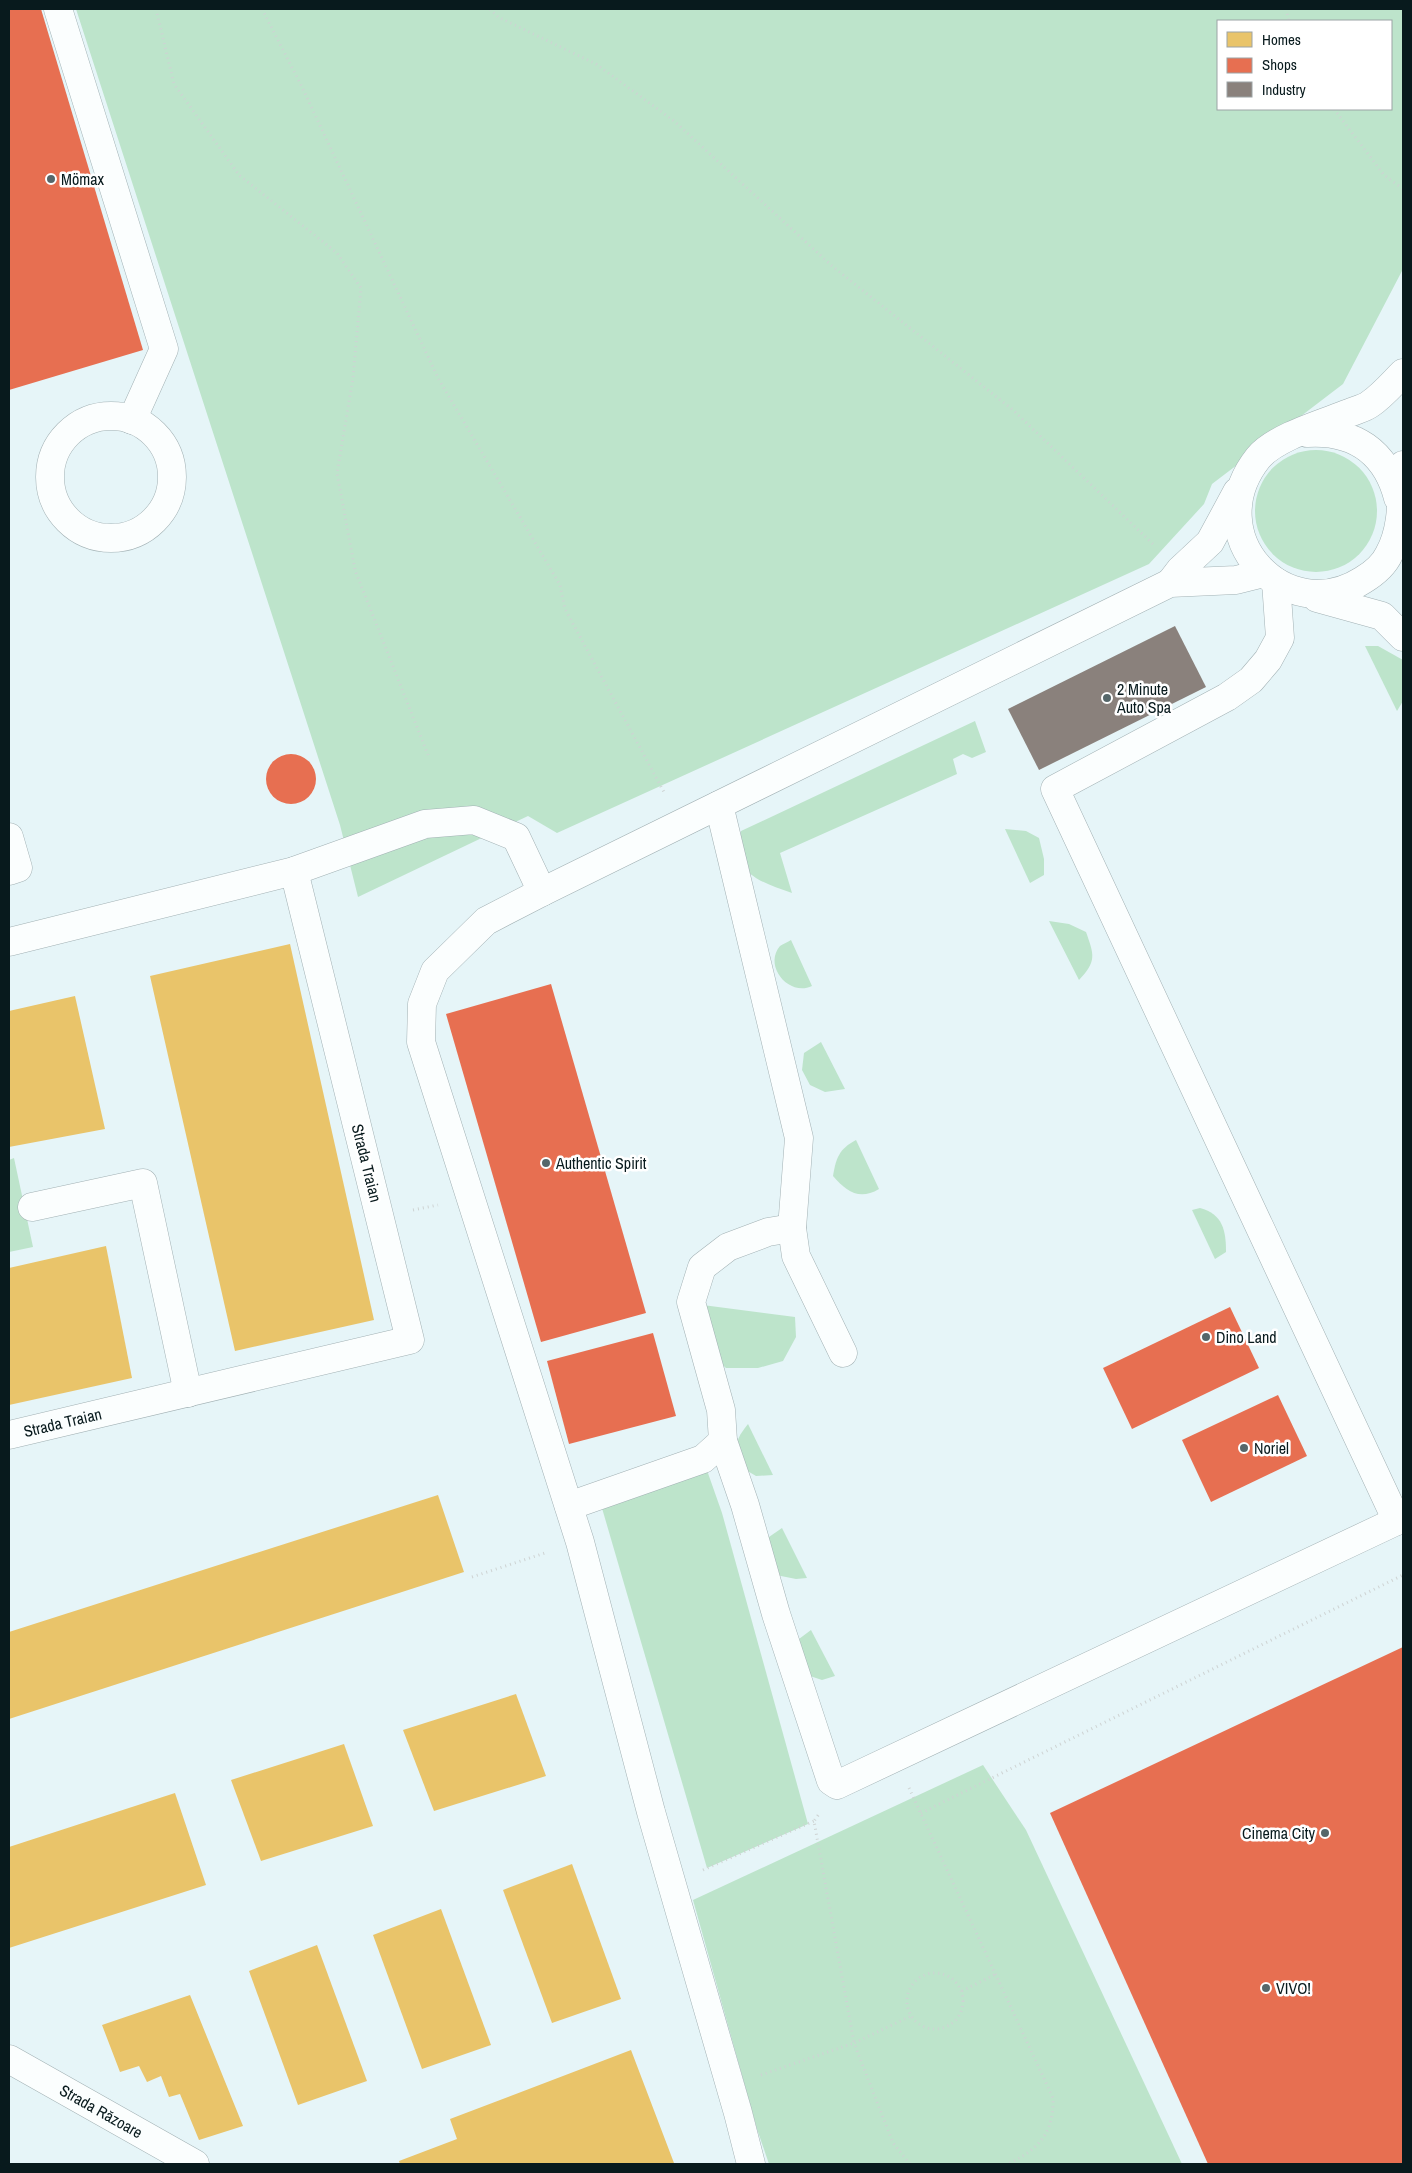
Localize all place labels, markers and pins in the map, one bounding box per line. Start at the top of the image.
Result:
place label: Mömax [61,168,104,190]
marker: Mömax [45,173,57,185]
place label: 2 Minute Auto Spa [1116,678,1172,718]
marker: 2 Minute Auto Spa [1101,692,1113,704]
place label: Authentic Spirit [555,1152,647,1174]
marker: Authentic Spirit [540,1157,552,1169]
place label: Dino Land [1216,1326,1277,1348]
marker: Dino Land [1200,1331,1212,1343]
place label: Noriel [1254,1437,1289,1459]
marker: Noriel [1238,1442,1250,1454]
place label: Cinema City [1242,1822,1315,1844]
marker: Cinema City [1319,1827,1331,1839]
place label: VIVO! [1276,1977,1311,1999]
marker: VIVO! [1260,1982,1272,1994]

